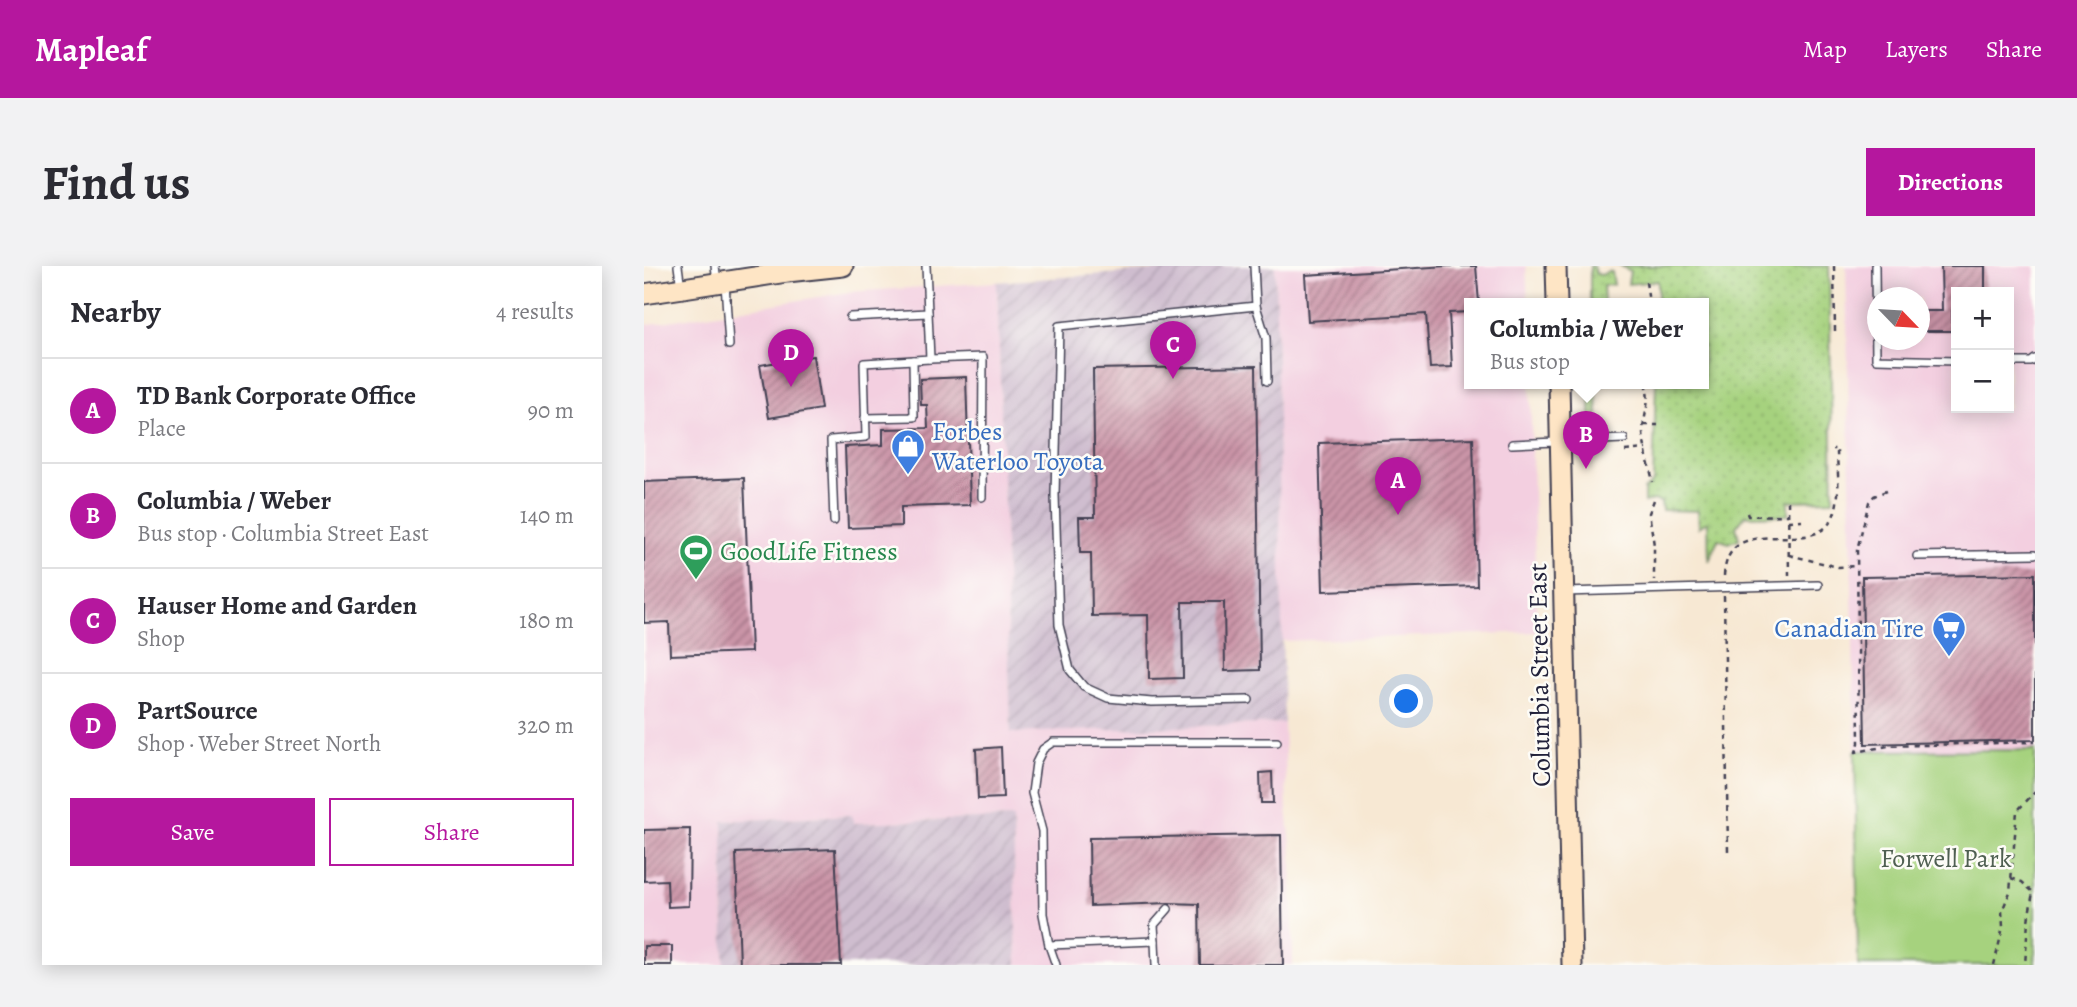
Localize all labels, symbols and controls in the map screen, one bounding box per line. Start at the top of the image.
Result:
text: Mapleaf [35,27,147,72]
text: Map [1803,33,1847,65]
text: Layers [1885,33,1948,65]
text: Share [1986,33,2042,65]
button: Directions [1866,148,2035,216]
text: Find us [42,149,190,216]
north arrow [1867,287,1930,350]
map controls [1951,287,2014,413]
button: + [1951,287,2014,350]
text: Nearby [70,292,161,332]
text: 4 results [496,296,574,327]
popup [1464,298,1709,389]
text: Columbia / Weber [1489,311,1684,346]
pin: C [1150,321,1196,379]
pin: D [768,329,814,387]
text: Bus stop [1489,346,1570,377]
button: − [1951,350,2014,413]
text: TD Bank Corporate Office [137,378,416,413]
text: A [86,395,100,426]
text: 90 m [528,395,574,426]
pin: B [1563,411,1609,469]
text: Place [137,413,186,444]
place label: Forbes Waterloo Toyota [931,414,1104,479]
shop icon: Forbes Waterloo Toyota [889,427,927,476]
pin: A [1375,457,1421,515]
text: Columbia / Weber [137,483,331,518]
text: B [86,500,100,531]
text: 140 m [520,500,574,531]
text: Bus stop · Columbia Street East [137,518,429,549]
sports icon: GoodLife Fitness [677,532,715,581]
place label: GoodLife Fitness [720,534,898,569]
street label: Columbia Street East [1520,562,1559,787]
text: Hauser Home and Garden [137,588,417,623]
text: C [86,605,100,636]
text: 180 m [519,605,574,636]
supermarket icon: Canadian Tire [1930,609,1968,658]
place label: Canadian Tire [1774,611,1924,646]
text: Shop [137,623,185,654]
your location [1389,684,1423,718]
text: PartSource [137,693,258,728]
text: D [85,710,101,741]
text: 320 m [518,710,574,741]
text: Shop · Weber Street North [137,728,381,759]
button: Save [70,798,315,866]
button: Share [329,798,574,866]
park label: Forwell Park [1880,841,2012,876]

